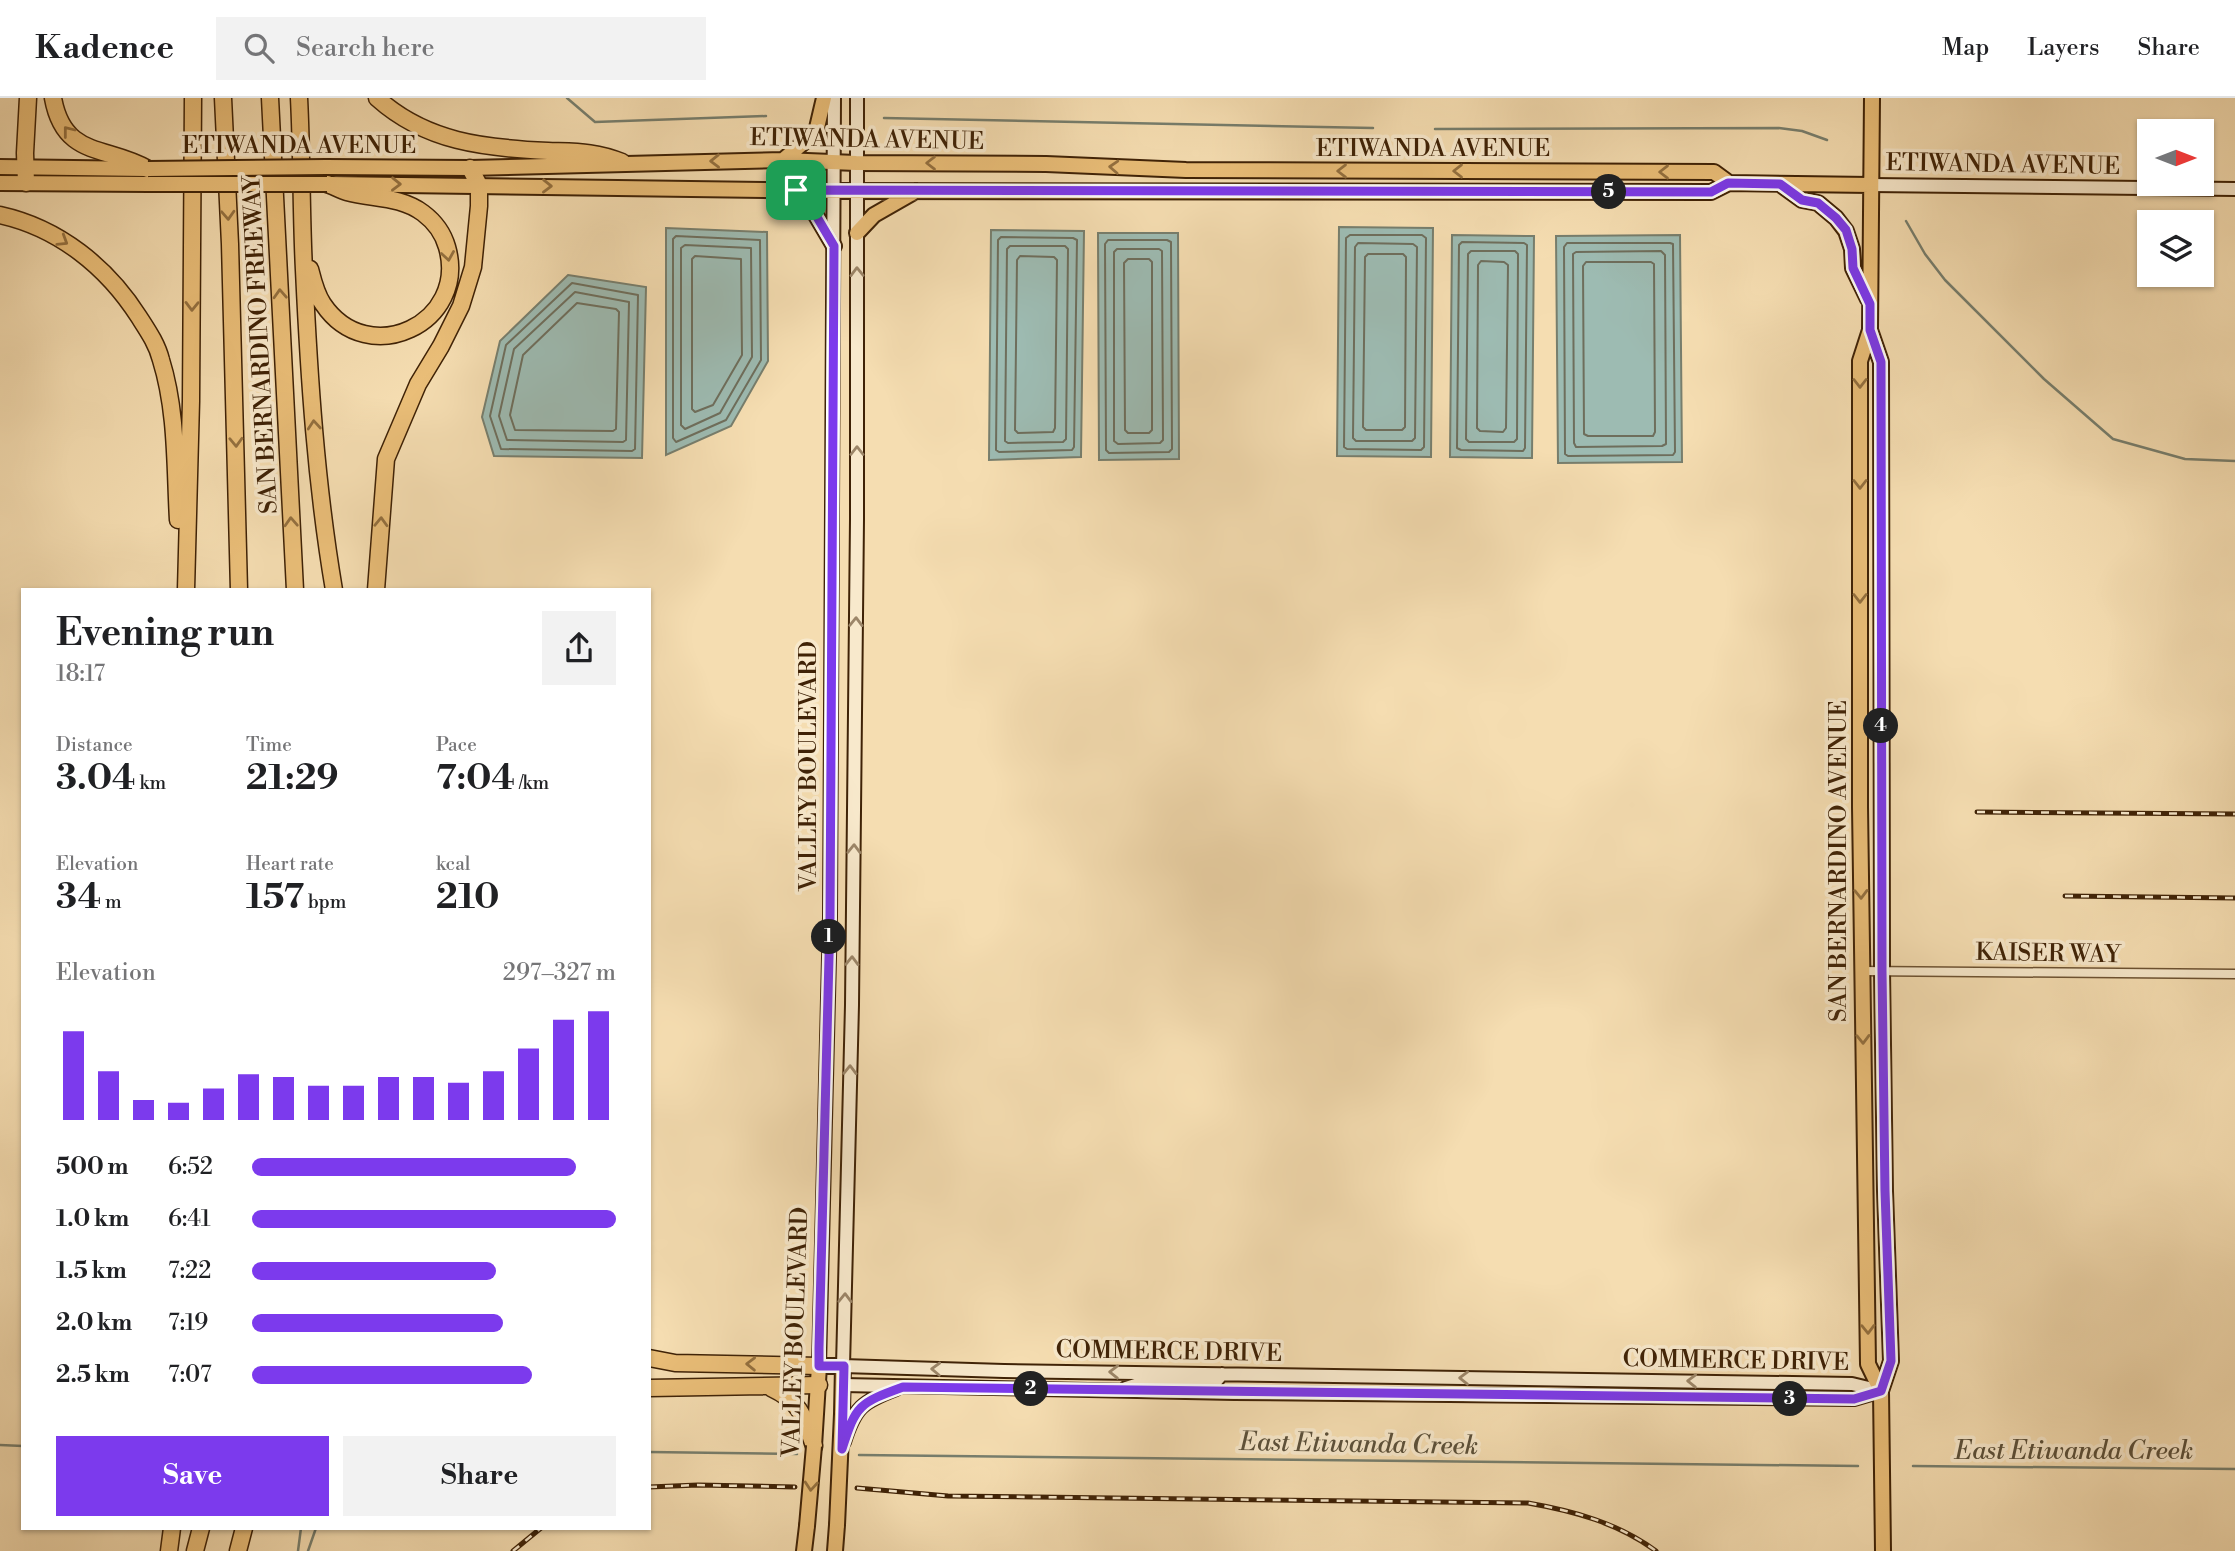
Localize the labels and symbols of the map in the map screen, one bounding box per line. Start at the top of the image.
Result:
north arrow [2137,119,2214,196]
street label: ETIWANDA AVENUE [749,123,985,157]
one-way arrow [63,126,76,138]
street label: ETIWANDA AVENUE [182,131,416,161]
street label: ETIWANDA AVENUE [1316,134,1550,164]
street label: ETIWANDA AVENUE [1885,148,2121,182]
one-way arrow [709,153,720,169]
one-way arrow [925,155,936,171]
one-way arrow [1109,159,1120,174]
pin [766,160,826,220]
one-way arrow [1336,163,1347,179]
one-way arrow [1452,163,1462,179]
one-way arrow [1659,164,1670,179]
street label: SAN BERNARDINO FREEWAY [237,174,285,515]
pin: 5 [1592,174,1626,210]
one-way arrow [391,176,401,192]
one-way arrow [543,178,553,194]
one-way arrow [221,210,236,221]
one-way arrow [55,232,68,245]
one-way arrow [440,250,455,262]
one-way arrow [850,266,865,277]
one-way arrow [273,289,288,300]
one-way arrow [184,301,200,311]
one-way arrow [1852,378,1868,389]
one-way arrow [307,419,322,430]
one-way arrow [228,437,243,448]
one-way arrow [849,445,865,456]
one-way arrow [1852,479,1868,490]
one-way arrow [284,516,299,527]
one-way arrow [374,516,389,527]
one-way arrow [1852,593,1868,604]
one-way arrow [848,616,864,626]
street label: VALLEY BOULEVARD [794,641,824,892]
street label: SAN BERNARDINO AVENUE [1824,700,1854,1022]
pin: 4 [1864,708,1898,744]
one-way arrow [846,843,861,854]
one-way arrow [1853,889,1869,899]
pin: 1 [812,920,846,954]
street label: KAISER WAY [1975,938,2122,970]
one-way arrow [844,956,860,966]
one-way arrow [1855,1034,1871,1045]
one-way arrow [842,1065,858,1075]
street label: VALLEY BOULEVARD [777,1206,815,1459]
one-way arrow [837,1292,853,1303]
one-way arrow [1860,1324,1876,1334]
street label: COMMERCE DRIVE [1055,1335,1283,1369]
street label: COMMERCE DRIVE [1622,1344,1850,1378]
one-way arrow [745,1356,756,1372]
one-way arrow [930,1361,941,1376]
one-way arrow [1108,1365,1119,1380]
one-way arrow [1458,1370,1469,1386]
pin: 2 [1014,1372,1048,1406]
one-way arrow [1686,1374,1697,1389]
pin: 3 [1772,1382,1808,1416]
water label: East Etiwanda Creek [1238,1426,1478,1462]
water label: East Etiwanda Creek [1954,1435,2193,1467]
one-way arrow [804,1481,819,1492]

